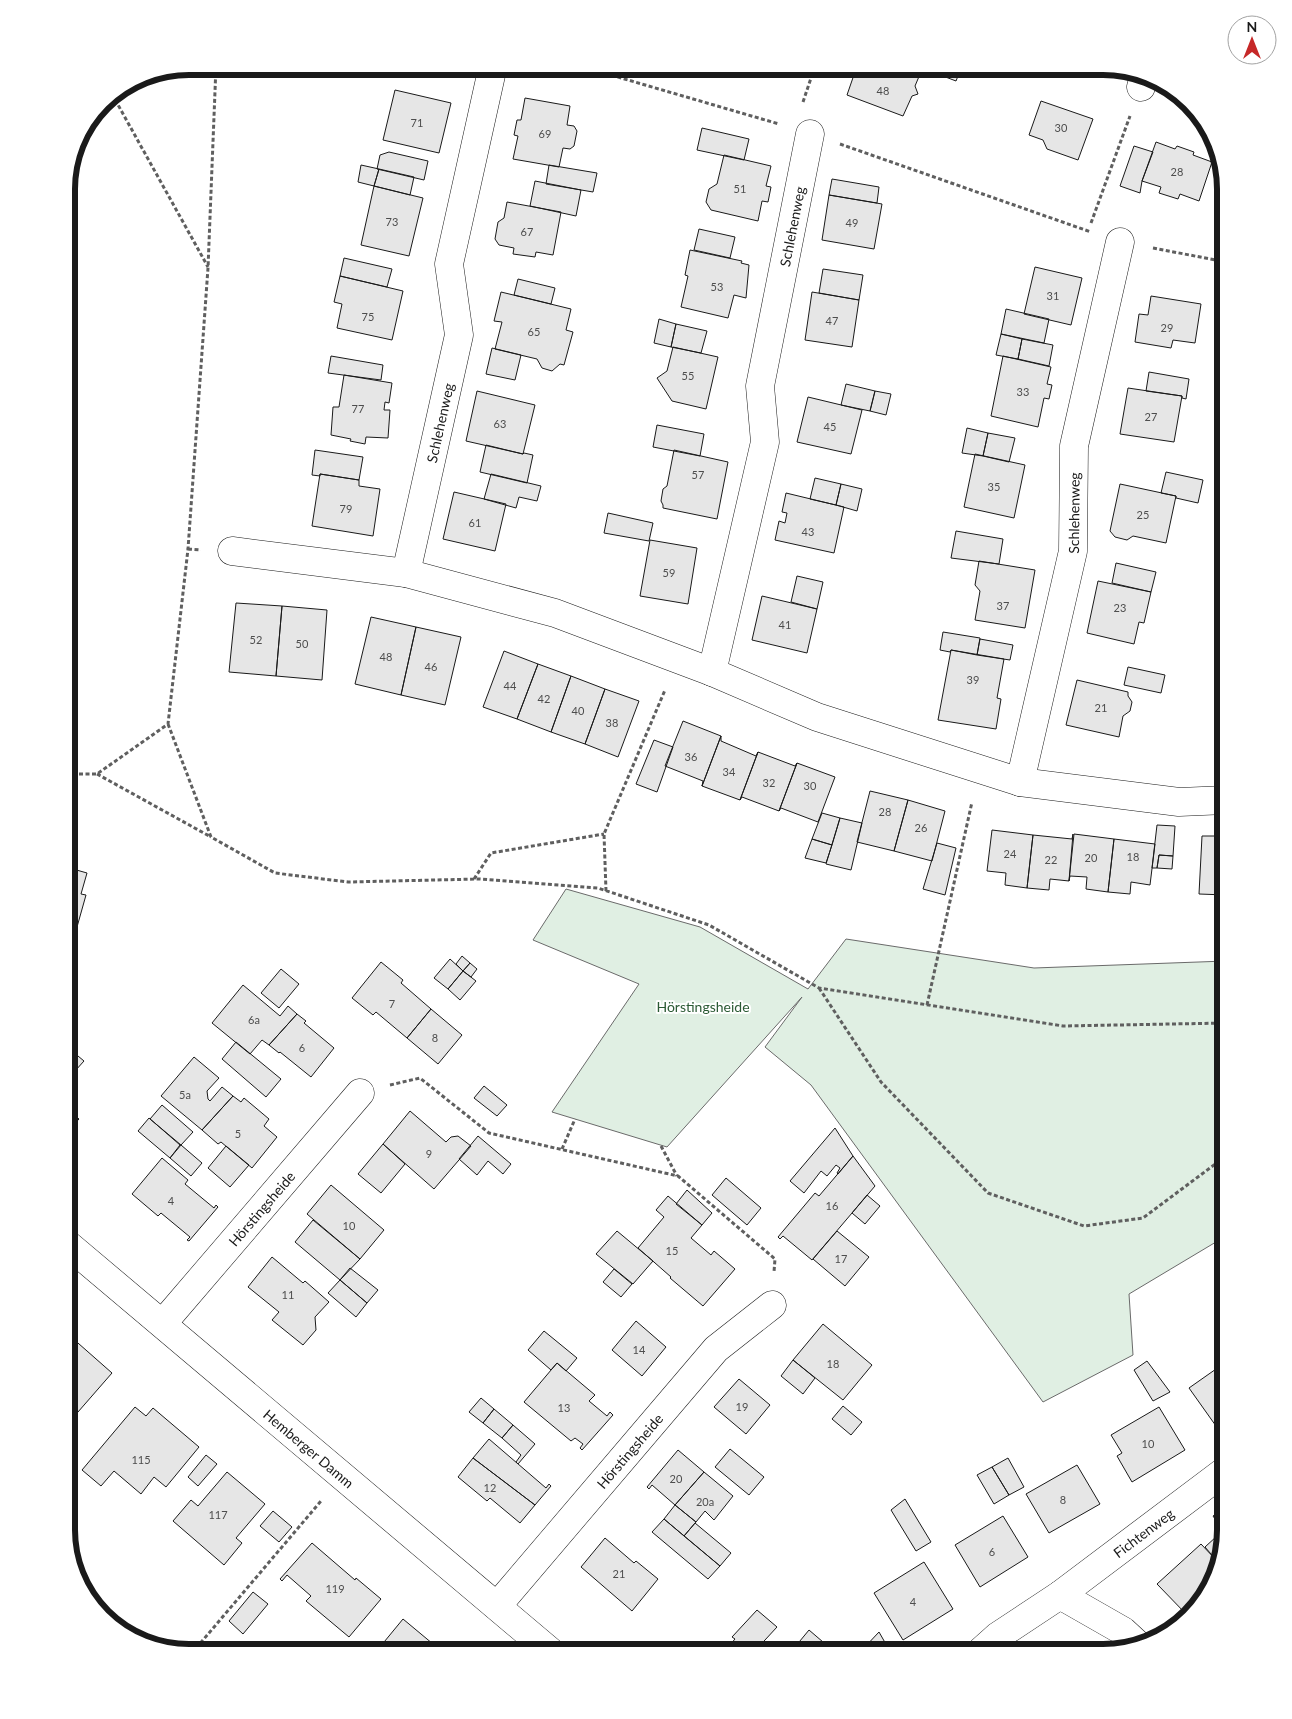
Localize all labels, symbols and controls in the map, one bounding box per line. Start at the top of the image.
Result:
north arrow [1227,15,1277,65]
text: N [1247,18,1257,35]
house number: 48 [877,84,889,97]
house number: 71 [411,116,423,129]
house number: 30 [1055,121,1068,134]
house number: 69 [539,127,551,140]
house number: 28 [1171,165,1183,178]
house number: 51 [734,182,746,195]
street label: Schlehenweg [775,185,808,268]
house number: 73 [386,215,398,228]
house number: 49 [846,216,858,229]
house number: 67 [521,225,533,238]
house number: 53 [711,280,723,293]
house number: 31 [1047,289,1059,302]
house number: 75 [362,310,374,323]
house number: 47 [826,314,838,327]
house number: 29 [1161,321,1173,334]
house number: 65 [528,325,540,338]
house number: 55 [682,369,694,382]
street label: Schlehenweg [422,381,457,464]
house number: 33 [1017,385,1029,398]
house number: 77 [352,402,364,415]
house number: 27 [1145,410,1157,423]
house number: 63 [494,417,506,430]
house number: 45 [824,420,836,433]
house number: 57 [692,468,704,481]
street label: Schlehenweg [1064,472,1082,554]
house number: 35 [988,480,1000,493]
house number: 79 [340,502,352,515]
house number: 25 [1137,508,1149,521]
house number: 61 [469,516,481,529]
house number: 43 [802,525,814,538]
house number: 59 [663,566,675,579]
house number: 37 [997,599,1009,612]
house number: 23 [1114,601,1126,614]
house number: 41 [779,618,791,631]
house number: 52 [250,633,262,646]
house number: 50 [296,637,309,650]
house number: 48 [380,650,392,663]
house number: 46 [425,660,437,673]
house number: 39 [967,673,979,686]
house number: 44 [504,679,517,692]
house number: 42 [538,692,550,705]
house number: 21 [1095,701,1107,714]
house number: 40 [572,704,585,717]
house number: 38 [606,716,618,729]
house number: 36 [685,750,697,763]
house number: 34 [723,765,736,778]
house number: 32 [763,776,775,789]
house number: 30 [804,779,817,792]
house number: 28 [879,805,891,818]
house number: 26 [915,821,927,834]
house number: 24 [1004,847,1017,860]
house number: 18 [1127,850,1139,863]
house number: 20 [1085,851,1098,864]
house number: 22 [1045,853,1057,866]
house number: 7 [389,997,395,1010]
park label: Hörstingsheide [656,998,750,1015]
house number: 6a [248,1013,260,1026]
house number: 8 [432,1031,438,1044]
house number: 6 [299,1041,305,1054]
house number: 5a [179,1088,191,1101]
house number: 5 [235,1127,241,1140]
house number: 9 [426,1147,432,1160]
street label: Hörstingsheide [224,1167,298,1249]
house number: 4 [168,1194,175,1207]
house number: 16 [826,1199,838,1212]
house number: 10 [343,1219,356,1232]
house number: 15 [666,1244,678,1257]
house number: 17 [835,1252,847,1265]
house number: 11 [282,1288,294,1301]
house number: 14 [633,1343,646,1356]
house number: 18 [827,1357,839,1370]
house number: 19 [736,1400,748,1413]
house number: 13 [558,1401,570,1414]
street label: Hemberger Damm [260,1405,358,1491]
street label: Hörstingsheide [593,1410,666,1492]
house number: 10 [1142,1437,1155,1450]
house number: 115 [131,1453,151,1466]
house number: 20 [670,1472,683,1485]
house number: 12 [484,1481,496,1494]
house number: 8 [1060,1493,1066,1506]
house number: 20a [696,1495,714,1508]
street label: Fichtenweg [1109,1504,1177,1561]
house number: 117 [208,1508,228,1521]
house number: 6 [989,1545,995,1558]
house number: 21 [613,1567,625,1580]
house number: 119 [325,1582,345,1595]
house number: 4 [910,1595,917,1608]

